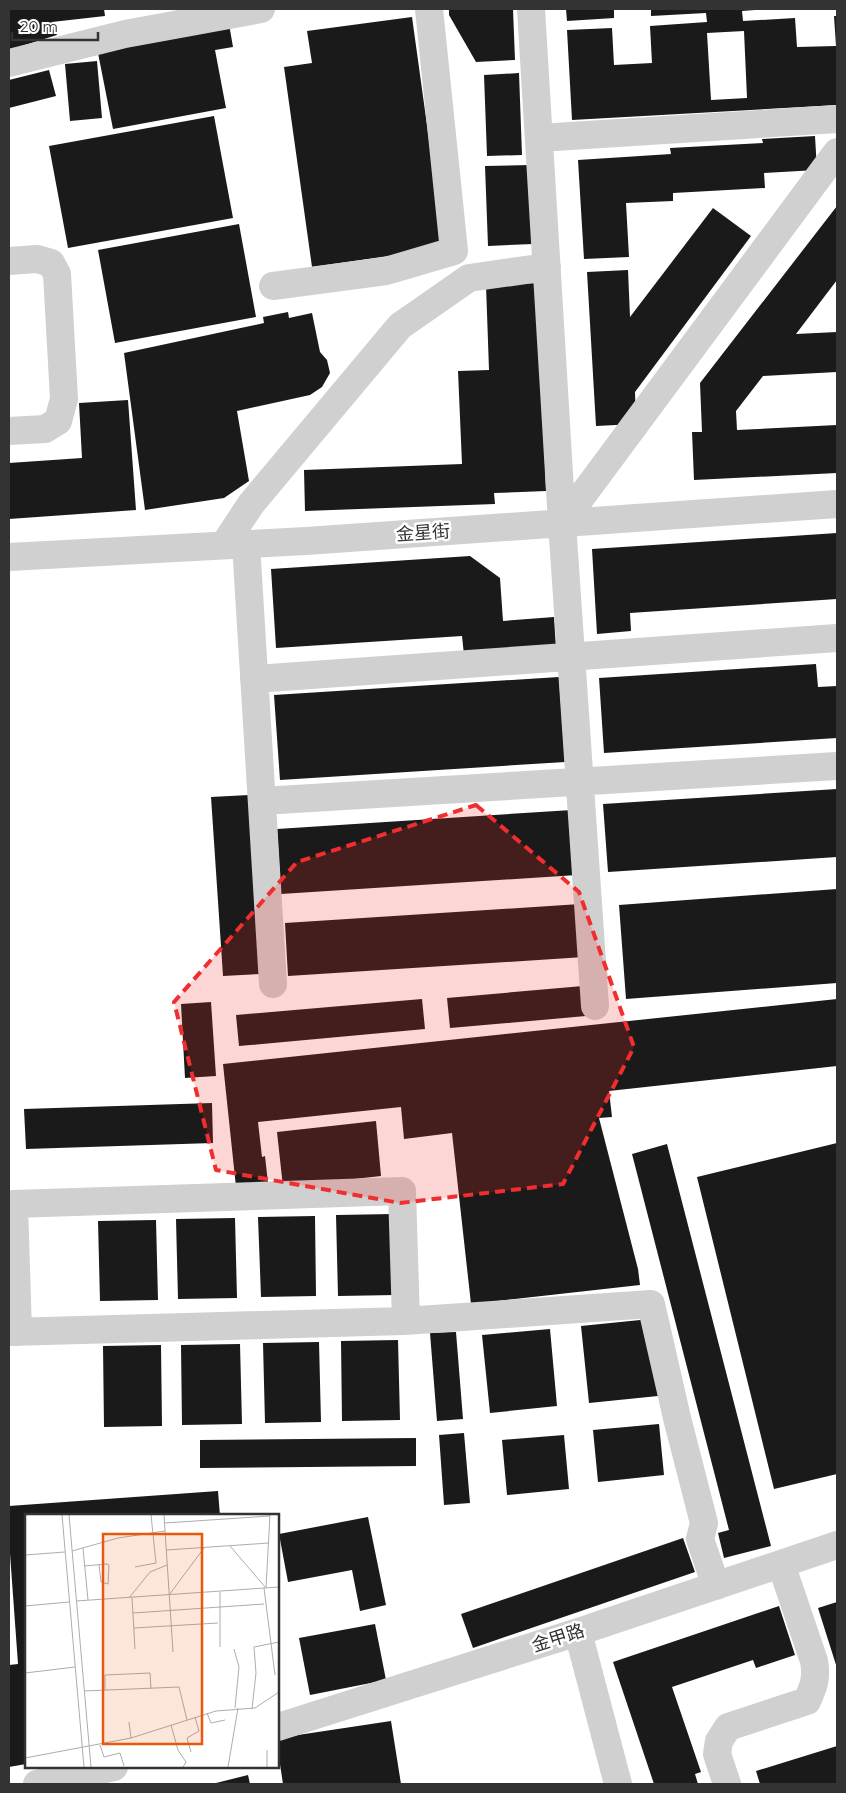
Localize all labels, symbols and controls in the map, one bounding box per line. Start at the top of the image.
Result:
scale bar [12,10,99,42]
text: 20 m [20,17,58,36]
street label: 金星街 [395,520,451,546]
inset map [25,1514,279,1768]
street label: 金甲路 [529,1619,587,1657]

